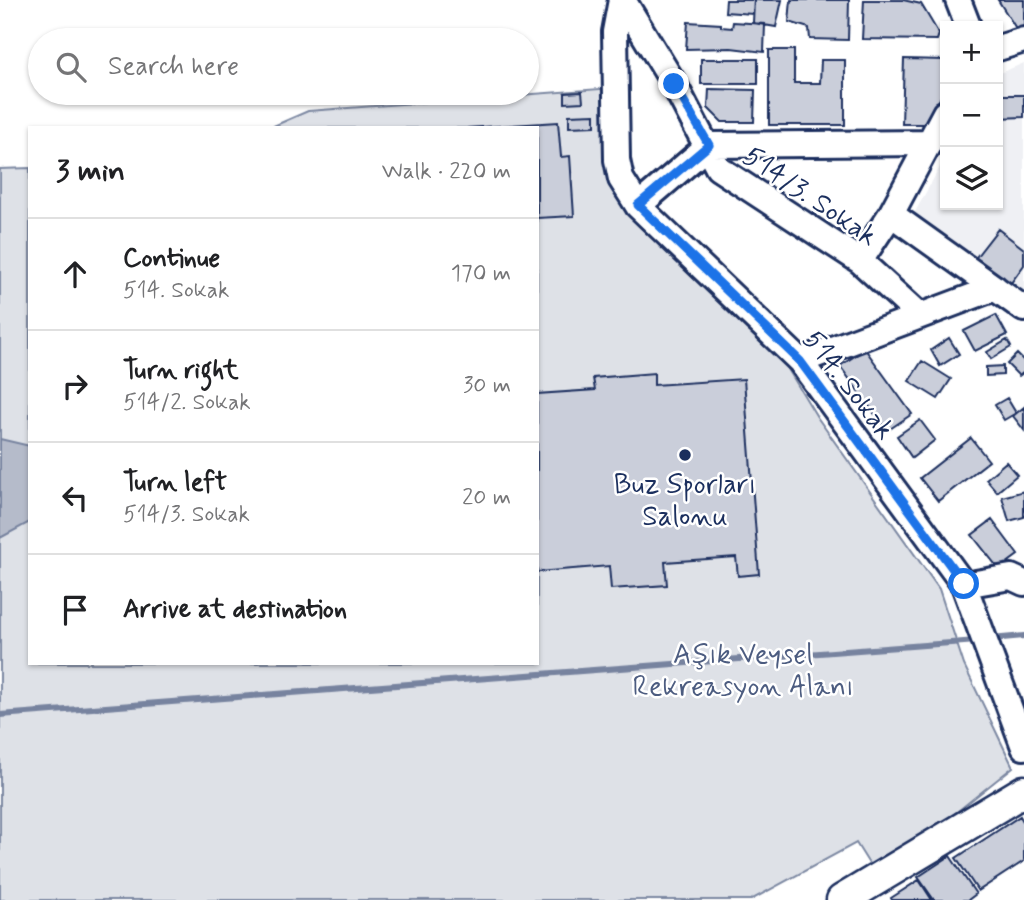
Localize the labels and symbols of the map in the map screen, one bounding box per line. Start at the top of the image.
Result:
route end [658,68,689,99]
street label: 514/3. Sokak [735,139,884,256]
street label: 514. Sokak [794,323,903,448]
marker: Buz Sporları Salonu [677,447,693,463]
place label: Buz Sporları Salonu [614,467,756,536]
route start [948,568,979,599]
park label: Aşık Veysel Rekreasyon Alanı [632,637,854,706]

